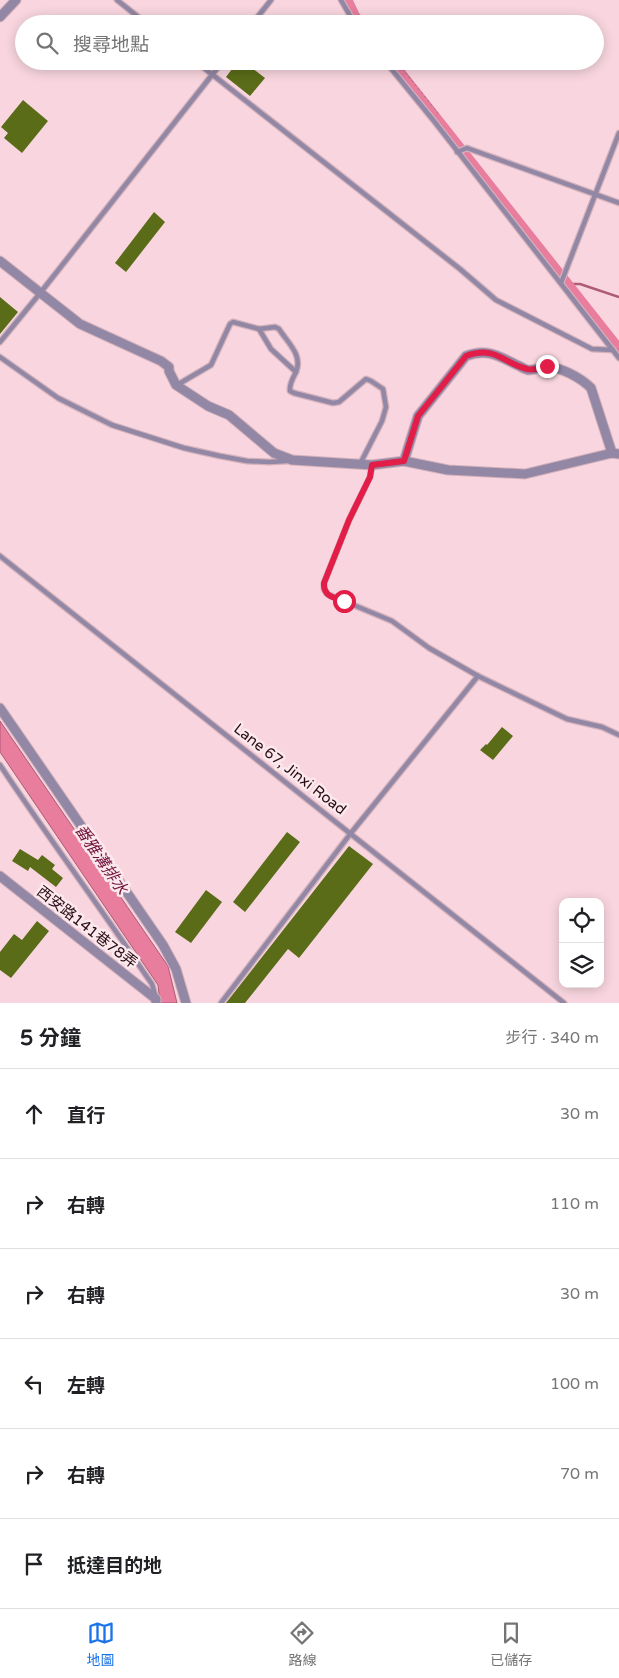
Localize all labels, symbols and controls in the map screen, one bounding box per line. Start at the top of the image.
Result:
search box [15,15,604,70]
icon: search [33,29,61,57]
text: 搜尋地點 [73,34,149,56]
route end [536,355,559,378]
route start [333,590,356,613]
street label: Lane 67, Jinxi Road [230,719,350,819]
water label: 番雅溝排水 [71,821,132,899]
street label: 西安路141巷78弄 [33,882,141,972]
map controls [559,898,604,988]
button: locate [559,898,604,943]
button: layers [559,943,604,988]
text: 5 分鐘 [20,1026,81,1051]
text: 步行 · 340 m [506,1028,599,1048]
icon: ahead [20,1100,48,1128]
text: 30 m [560,1104,599,1124]
text: 直行 [67,1105,105,1127]
icon: right [20,1190,48,1218]
text: 110 m [550,1194,599,1214]
text: 右轉 [67,1195,105,1217]
icon: right [20,1280,48,1308]
text: 30 m [560,1284,599,1304]
text: 右轉 [67,1285,105,1307]
icon: left [20,1370,48,1398]
text: 100 m [550,1374,599,1394]
text: 左轉 [67,1375,105,1397]
icon: right [20,1460,48,1488]
text: 70 m [560,1464,599,1484]
text: 右轉 [67,1465,105,1487]
icon: arrive [20,1550,48,1578]
text: 抵達目的地 [67,1555,162,1577]
tab: 地圖 [87,1619,115,1669]
tab: 路線 [288,1619,316,1669]
tab: 已儲存 [490,1619,532,1669]

